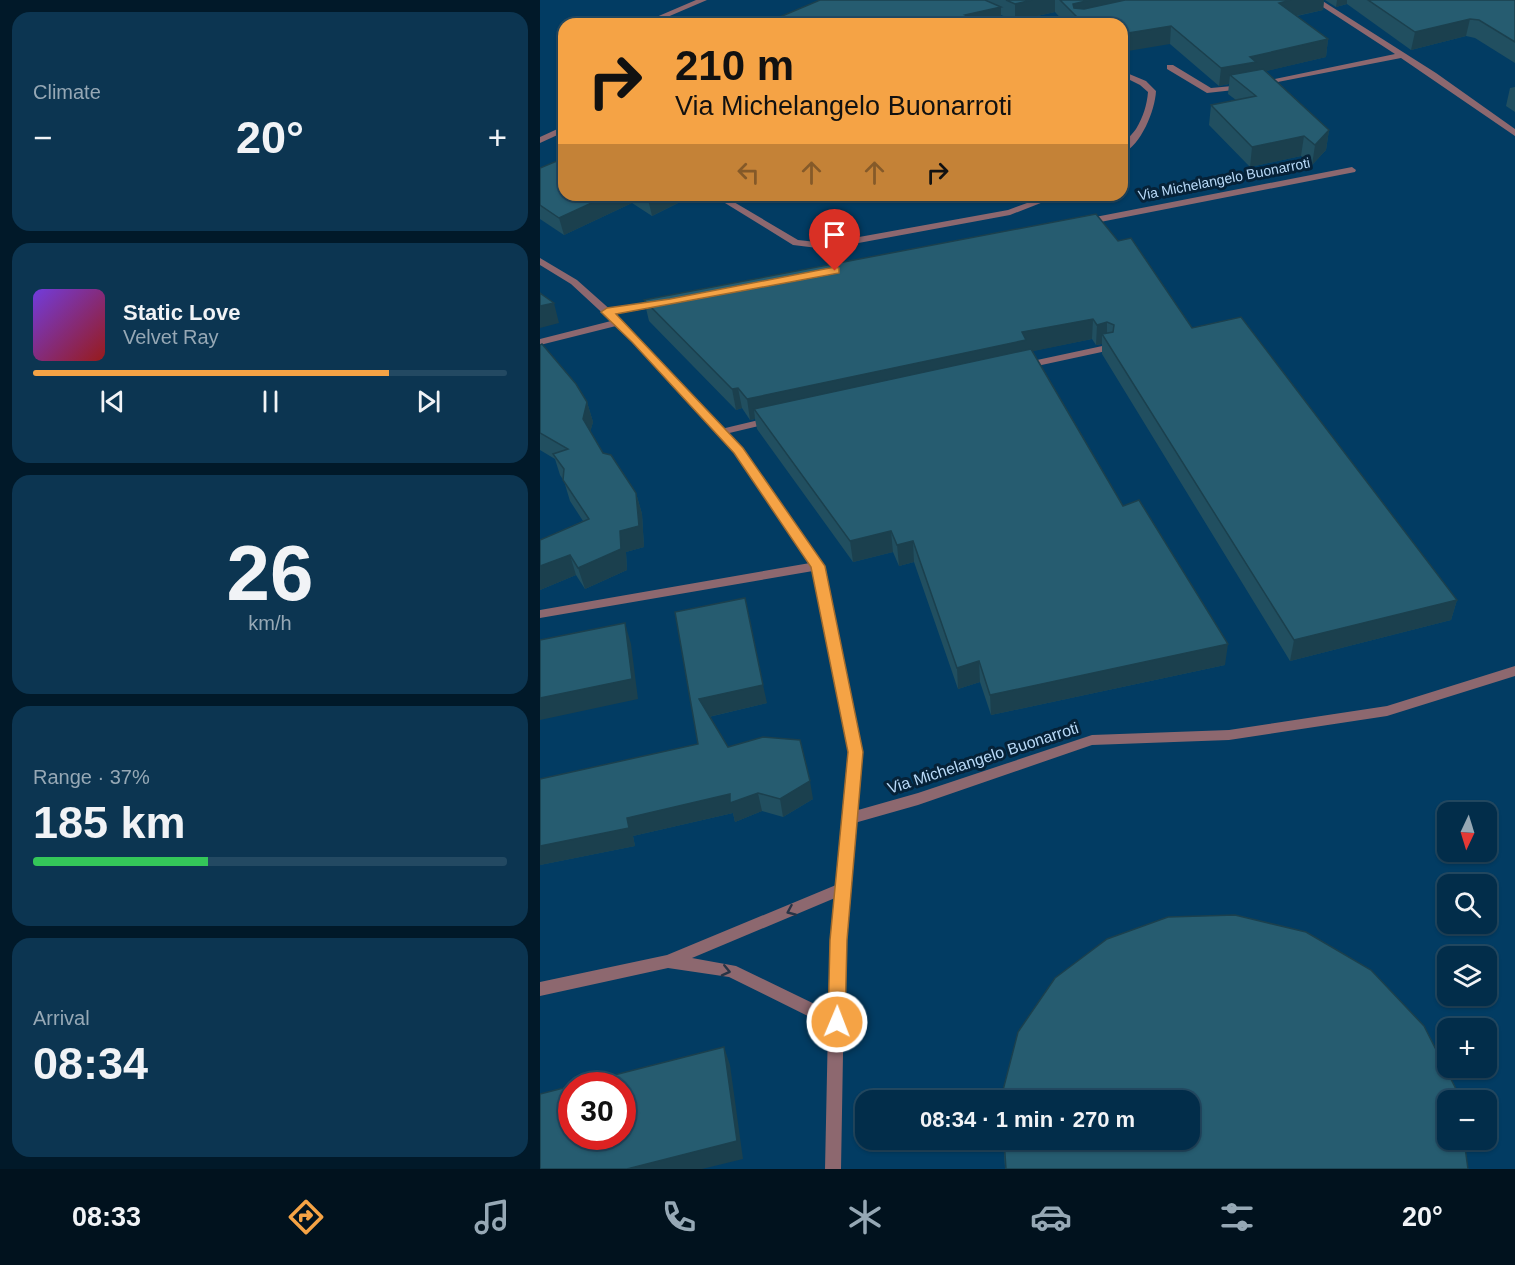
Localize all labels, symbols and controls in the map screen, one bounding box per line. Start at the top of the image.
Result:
icon: right [576,42,654,120]
text: 210 m [675,42,794,89]
text: Climate [33,81,101,103]
text: Via Michelangelo Buonarroti [675,91,1012,121]
text: 20° [236,112,304,163]
text: − [33,119,52,156]
text: + [488,119,507,156]
street label: Via Michelangelo Buonarroti [1137,154,1311,204]
icon: left [732,156,765,189]
icon: ahead [795,156,828,189]
icon: ahead [858,156,891,189]
icon: right [921,156,954,189]
pin [809,209,860,271]
icon: arrive [818,218,851,251]
text: Static Love [123,300,240,325]
text: Velvet Ray [123,326,219,348]
icon: previous [96,385,129,418]
icon: pause [254,385,287,418]
icon: next [412,385,445,418]
text: 26 [227,529,313,617]
text: km/h [248,612,292,634]
street label: Via Michelangelo Buonarroti [885,719,1081,797]
text: Range · 37% [33,766,150,788]
text: 185 km [33,797,186,848]
north arrow [1437,802,1497,862]
map controls [1437,802,1497,1150]
button: search [1437,874,1497,934]
one-way arrow [786,904,797,916]
button: layers [1437,946,1497,1006]
one-way arrow [721,964,731,977]
position arrow [805,990,869,1054]
text: Arrival [33,1007,90,1029]
button: + [1437,1018,1497,1078]
text: 08:34 [33,1038,148,1089]
speed limit sign: 30 [558,1072,636,1150]
button: − [1437,1090,1497,1150]
text: 08:34 · 1 min · 270 m [920,1107,1135,1132]
icon: directions [285,1196,327,1238]
icon: music [471,1196,513,1238]
icon: phone [658,1196,700,1238]
icon: climate [844,1196,886,1238]
icon: car [1030,1196,1072,1238]
icon: filters [1216,1196,1258,1238]
text: 08:33 [72,1202,141,1232]
text: 20° [1402,1202,1443,1232]

